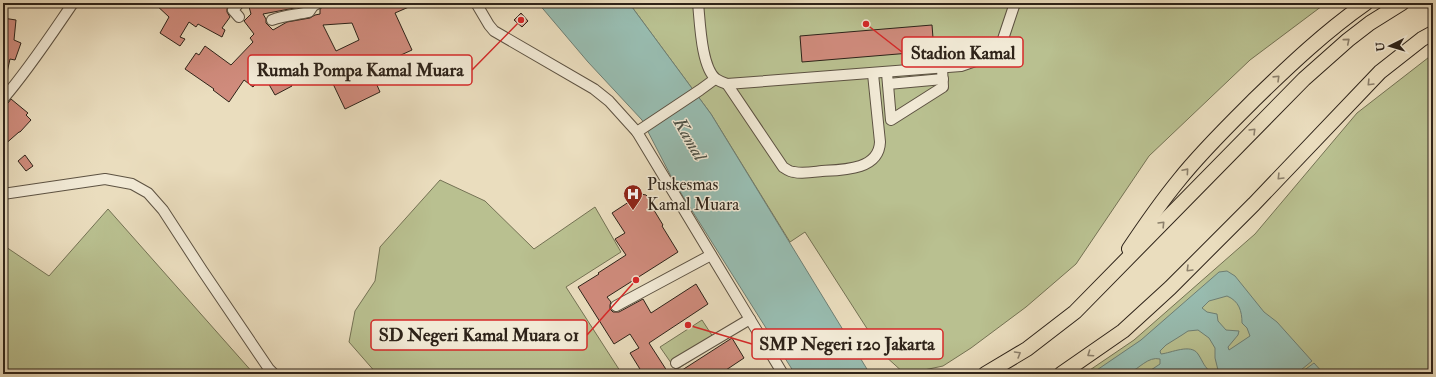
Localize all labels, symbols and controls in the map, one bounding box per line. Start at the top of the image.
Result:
north arrow [1370,26,1410,66]
callout: Stadion Kamal [902,37,1023,67]
one-way arrow [1342,39,1350,46]
text: U [1374,41,1387,52]
text: Stadion Kamal [911,42,1016,65]
callout: Rumah Pompa Kamal Muara [248,55,472,85]
text: Rumah Pompa Kamal Muara [256,59,464,82]
one-way arrow [1272,75,1280,83]
one-way arrow [1367,78,1374,86]
water label: Kamal [668,113,712,166]
one-way arrow [1248,128,1256,136]
one-way arrow [1182,168,1189,176]
one-way arrow [1277,172,1285,180]
place label: Puskesmas Kamal Muara [647,174,740,215]
hospital icon: Puskesmas Kamal Muara [622,183,644,211]
one-way arrow [1157,221,1165,229]
one-way arrow [1186,264,1194,272]
callout: SD Negeri Kamal Muara 01 [371,320,587,350]
text: SD Negeri Kamal Muara 01 [379,324,579,347]
callout: SMP Negeri 120 Jakarta [752,329,943,359]
text: SMP Negeri 120 Jakarta [759,333,935,356]
one-way arrow [1087,349,1094,357]
one-way arrow [1014,352,1021,359]

